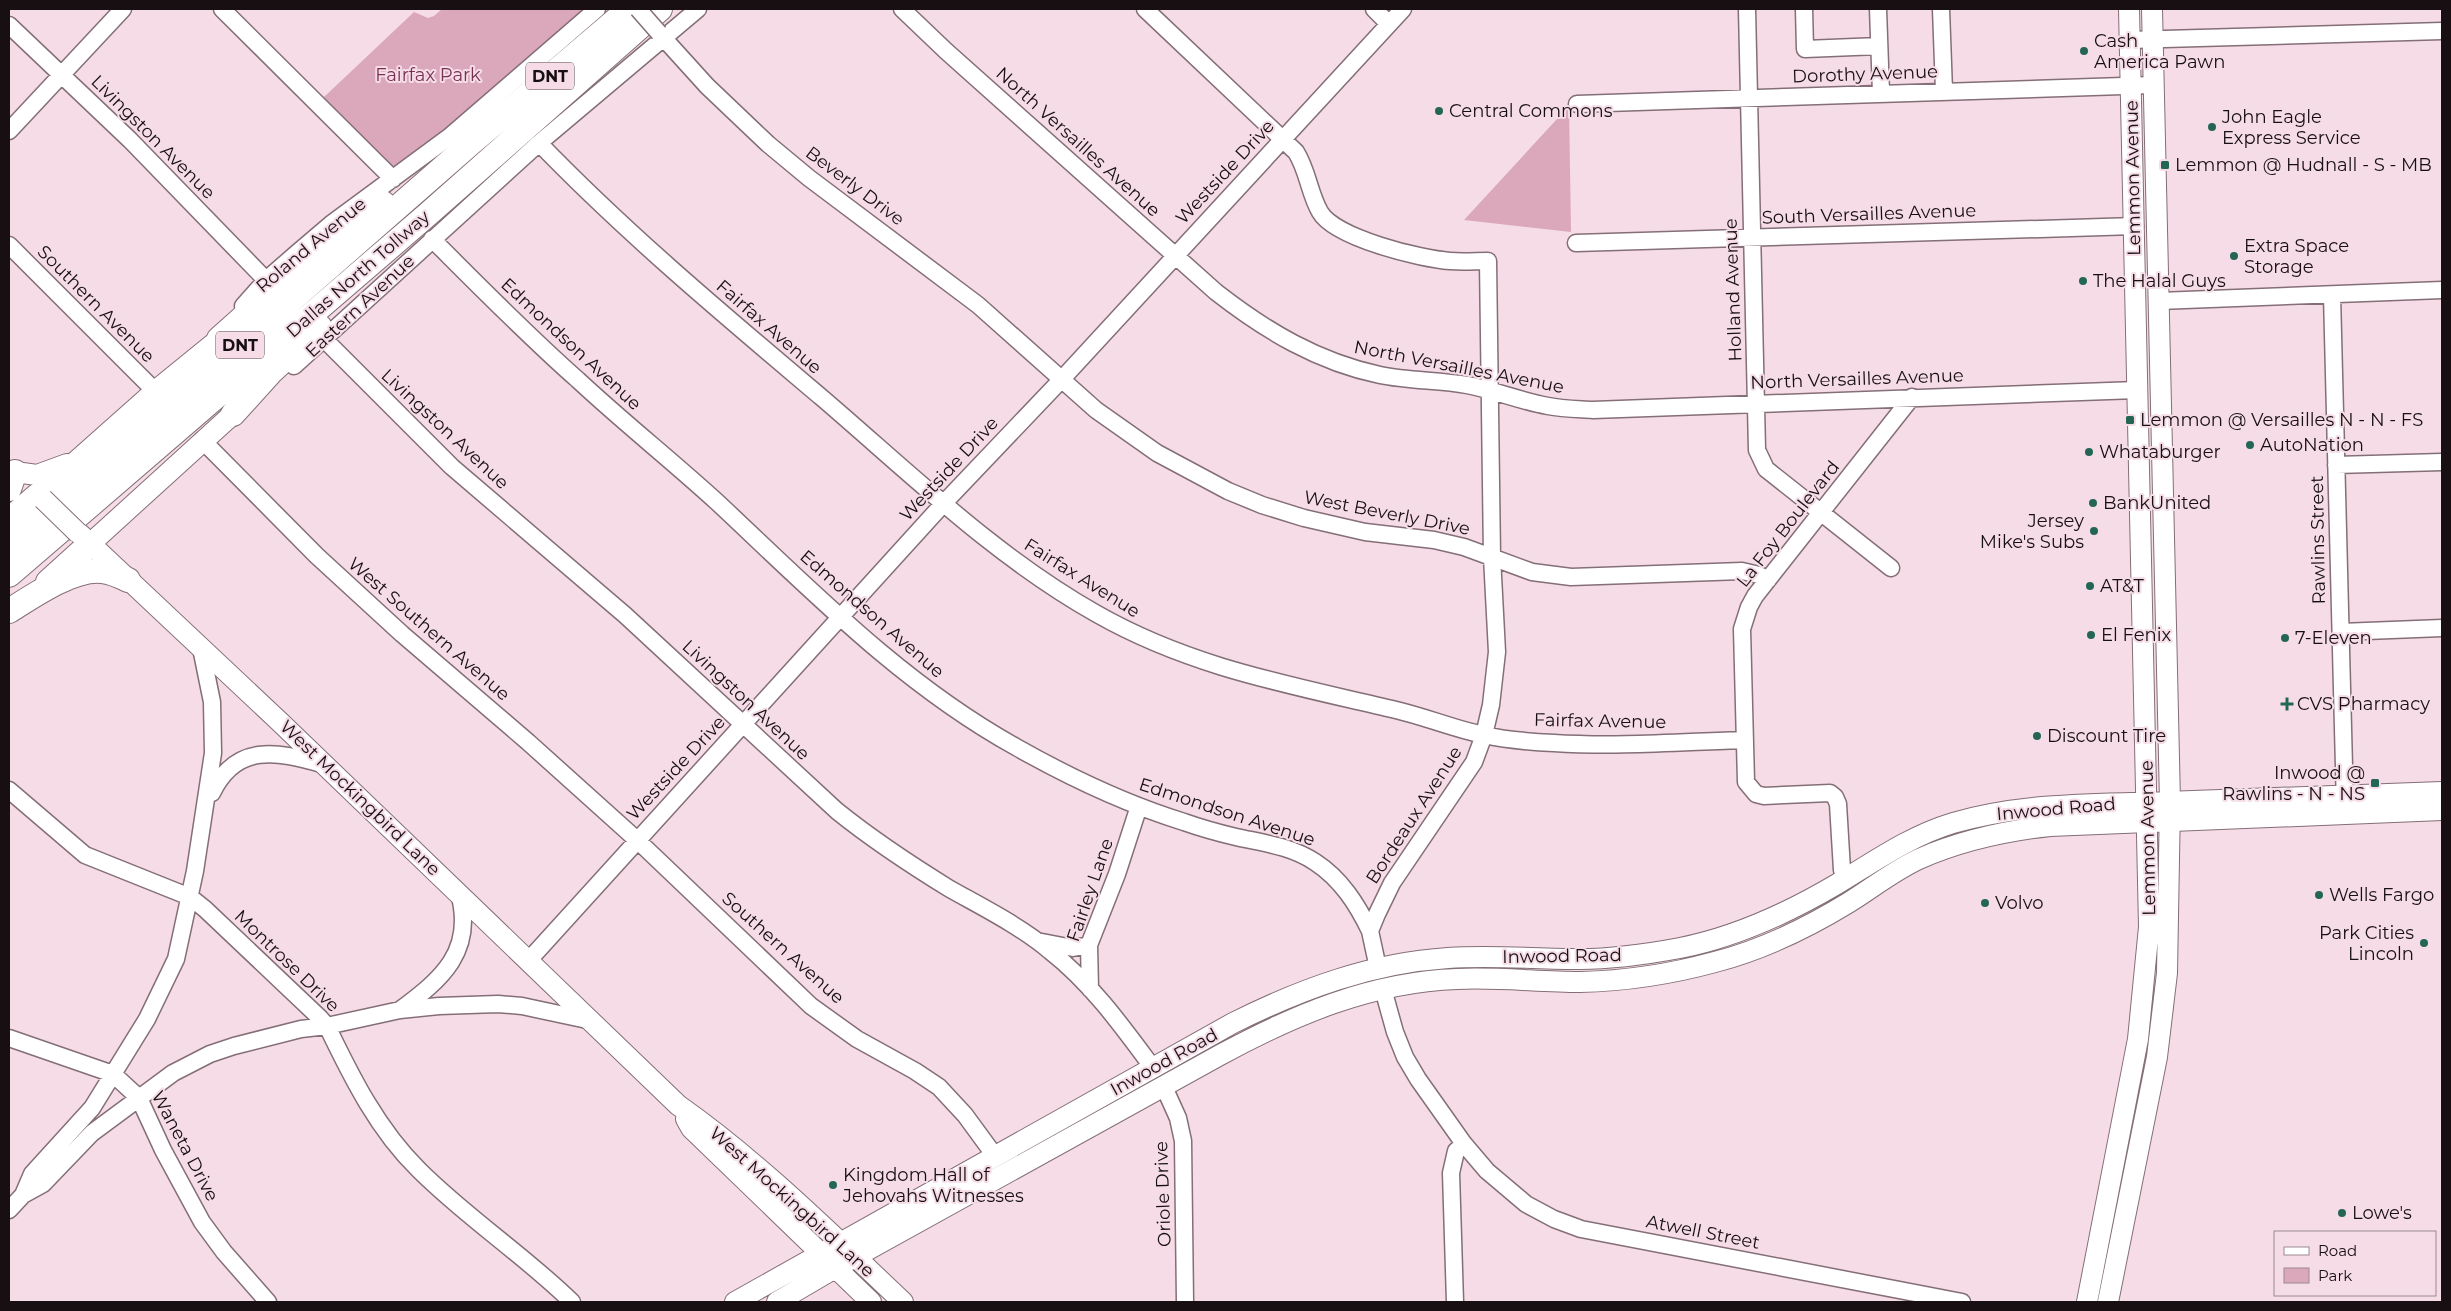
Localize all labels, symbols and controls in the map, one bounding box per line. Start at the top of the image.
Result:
place label: Cash America Pawn [2094,30,2225,73]
marker: Cash America Pawn [2078,45,2090,57]
street label: Dorothy Avenue [1792,60,1938,88]
road number: DNT [526,62,574,90]
street label: North Versailles Avenue [991,62,1165,222]
park label: Fairfax Park [375,64,481,86]
street label: Livingston Avenue [86,70,220,204]
place label: Central Commons [1449,100,1613,122]
street label: Lemmon Avenue [2121,100,2145,256]
marker: Central Commons [1433,105,1445,117]
place label: John Eagle Express Service [2221,106,2361,149]
street label: Westside Drive [1171,115,1279,229]
marker: John Eagle Express Service [2206,121,2218,133]
street label: Beverly Drive [801,142,909,230]
place label: Lemmon @ Hudnall - S - MB [2175,154,2432,176]
marker: Lemmon @ Hudnall - S - MB [2159,159,2171,171]
street label: Roland Avenue [252,193,371,297]
street label: South Versailles Avenue [1761,199,1977,229]
street label: Dallas North Tollway [282,206,434,342]
street label: Holland Avenue [1720,218,1746,362]
place label: Extra Space Storage [2244,235,2349,278]
street label: Southern Avenue [33,241,159,367]
street label: Eastern Avenue [301,250,419,362]
marker: Extra Space Storage [2228,250,2240,262]
place label: The Halal Guys [2093,270,2226,292]
street label: Edmondson Avenue [496,273,646,415]
street label: Fairfax Avenue [712,275,826,379]
marker: The Halal Guys [2077,275,2089,287]
road number: DNT [216,332,264,358]
street label: North Versailles Avenue [1352,336,1566,398]
street label: Livingston Avenue [377,364,513,494]
street label: North Versailles Avenue [1750,364,1964,394]
place label: Lemmon @ Versailles N - N - FS [2140,409,2423,431]
street label: Westside Drive [895,412,1003,526]
marker: Lemmon @ Versailles N - N - FS [2124,414,2136,426]
place label: AutoNation [2260,434,2364,456]
marker: AutoNation [2244,439,2256,451]
place label: Whataburger [2099,441,2221,463]
marker: Whataburger [2083,446,2095,458]
street label: La Foy Boulevard [1732,456,1844,592]
street label: Rawlins Street [2306,475,2330,605]
street label: West Beverly Drive [1302,486,1472,540]
place label: BankUnited [2103,492,2211,514]
marker: BankUnited [2087,497,2099,509]
place label: Jersey Mike's Subs [1980,510,2084,553]
marker: Jersey Mike's Subs [2088,525,2100,537]
street label: Fairfax Avenue [1020,534,1144,623]
street label: Edmondson Avenue [795,545,949,683]
street label: West Southern Avenue [344,553,515,705]
place label: AT&T [2100,575,2145,597]
marker: AT&T [2084,580,2096,592]
place label: El Fenix [2101,624,2172,646]
place label: 7-Eleven [2295,627,2372,649]
marker: El Fenix [2085,629,2097,641]
marker: 7-Eleven [2279,632,2291,644]
street label: Livingston Avenue [678,635,814,765]
place label: CVS Pharmacy [2297,693,2430,715]
marker: CVS Pharmacy [2281,698,2293,710]
street label: Fairfax Avenue [1534,709,1667,733]
street label: Westside Drive [622,711,730,825]
street label: West Mockingbird Lane [275,716,445,880]
place label: Discount Tire [2047,725,2166,747]
marker: Discount Tire [2031,730,2043,742]
street label: Bordeaux Avenue [1361,742,1467,888]
street label: Lemmon Avenue [2136,760,2160,916]
place label: Inwood @ Rawlins - N - NS [2222,762,2365,805]
street label: Edmondson Avenue [1136,773,1318,851]
marker: Inwood @ Rawlins - N - NS [2369,777,2381,789]
street label: Inwood Road [1996,793,2116,825]
street label: Fairley Lane [1062,835,1118,945]
place label: Wells Fargo [2329,884,2434,906]
street label: Southern Avenue [717,887,849,1009]
marker: Wells Fargo [2313,889,2325,901]
place label: Volvo [1995,892,2043,914]
marker: Volvo [1979,897,1991,909]
street label: Montrose Drive [230,905,344,1017]
place label: Park Cities Lincoln [2319,922,2414,965]
marker: Park Cities Lincoln [2418,937,2430,949]
street label: Inwood Road [1502,944,1622,968]
street label: Inwood Road [1106,1023,1222,1101]
street label: Waneta Drive [147,1087,223,1205]
street label: West Mockingbird Lane [705,1122,879,1282]
street label: Oriole Drive [1150,1141,1176,1247]
place label: Kingdom Hall of Jehovahs Witnesses [842,1164,1024,1207]
marker: Kingdom Hall of Jehovahs Witnesses [827,1179,839,1191]
place label: Lowe's [2352,1202,2412,1224]
marker: Lowe's [2336,1207,2348,1219]
street label: Atwell Street [1644,1210,1762,1254]
legend [2274,1231,2436,1296]
text: Road [2318,1241,2357,1260]
text: Park [2318,1266,2352,1285]

